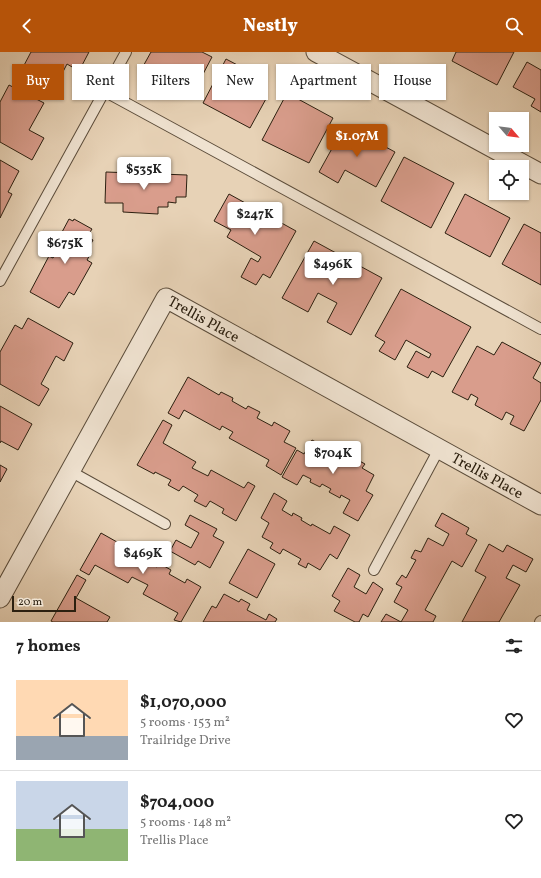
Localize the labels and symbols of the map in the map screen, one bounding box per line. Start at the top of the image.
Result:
north arrow [489,112,529,152]
pin: $1.07M [324,124,390,158]
pin: $535K [116,157,172,191]
pin: $247K [227,202,283,236]
pin: $675K [37,231,93,265]
pin: $496K [305,252,361,286]
street label: Trellis Place [163,292,243,348]
pin: $704K [305,441,361,475]
street label: Trellis Place [447,448,526,505]
pin: $469K [115,541,171,575]
scale bar [12,594,76,613]

